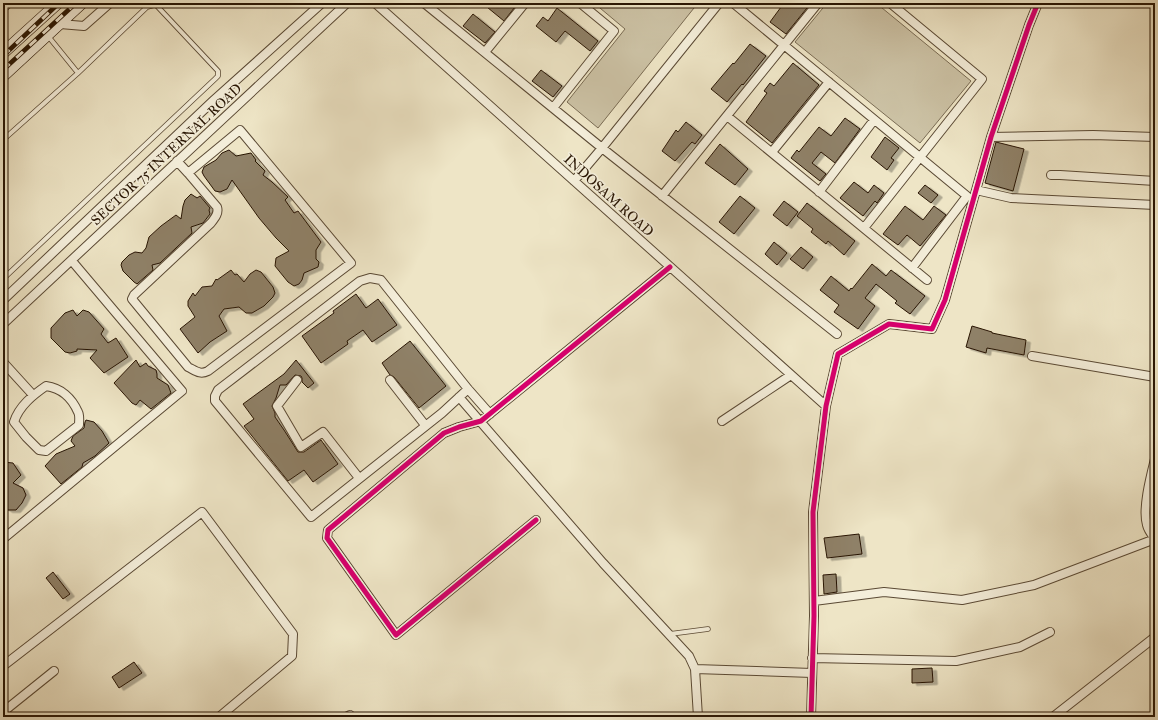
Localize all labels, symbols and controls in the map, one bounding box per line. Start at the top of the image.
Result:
street label: SECTOR 75 INTERNAL ROAD [87,80,245,229]
street label: INDOSAM ROAD [560,151,657,240]

